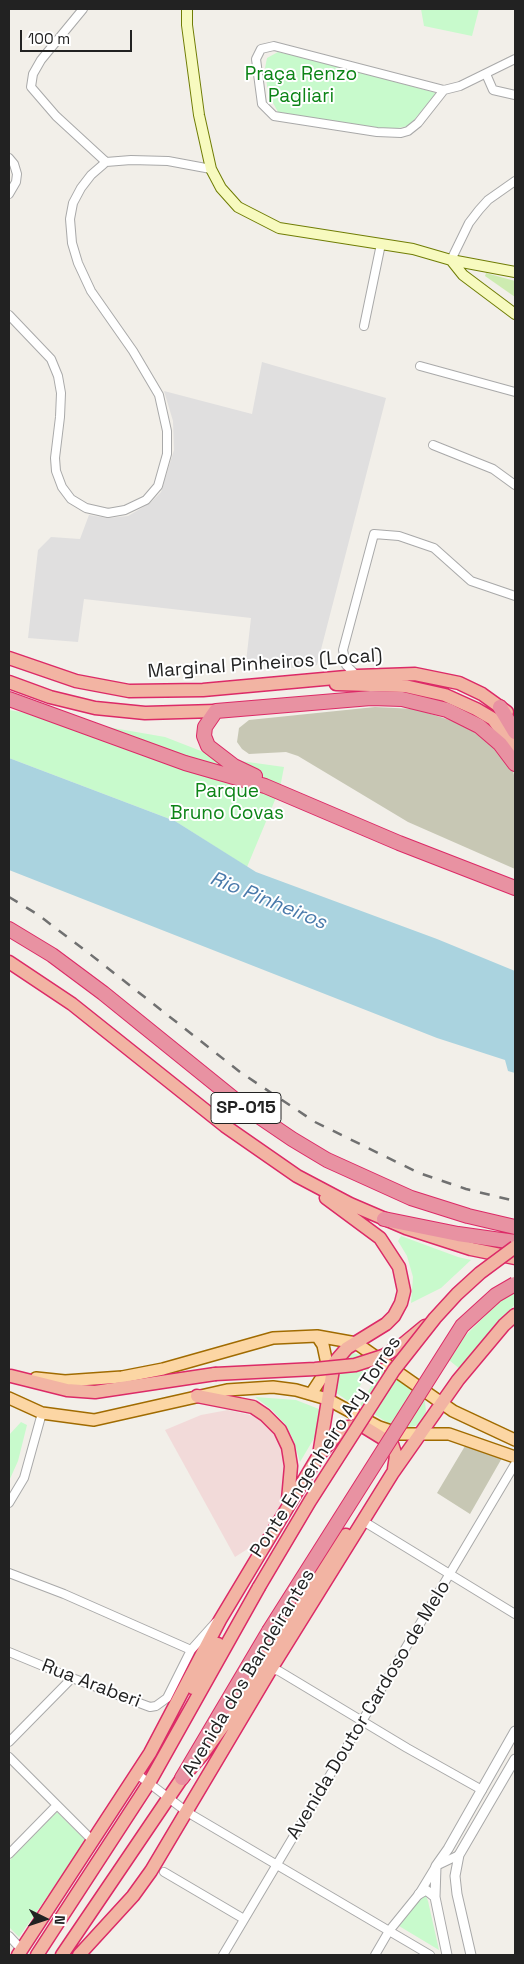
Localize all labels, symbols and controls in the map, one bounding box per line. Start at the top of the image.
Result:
scale bar [22,20,135,52]
text: 100 m [28,29,70,48]
park label: Praça Renzo Pagliari [245,64,357,108]
street label: Marginal Pinheiros (Local) [147,644,383,684]
park label: Parque Bruno Covas [170,781,284,825]
water label: Rio Pinheiros [206,867,330,935]
road number: SP-015 [211,1092,281,1124]
street label: Ponte Engenheiro Ary Torres [246,1332,406,1562]
street label: Avenida dos Bandeirantes [178,1565,320,1781]
street label: Avenida Doutor Cardoso de Melo [282,1576,456,1844]
street label: Rua Araberi [38,1655,144,1713]
north arrow [20,1894,70,1944]
text: N [51,1915,69,1925]

